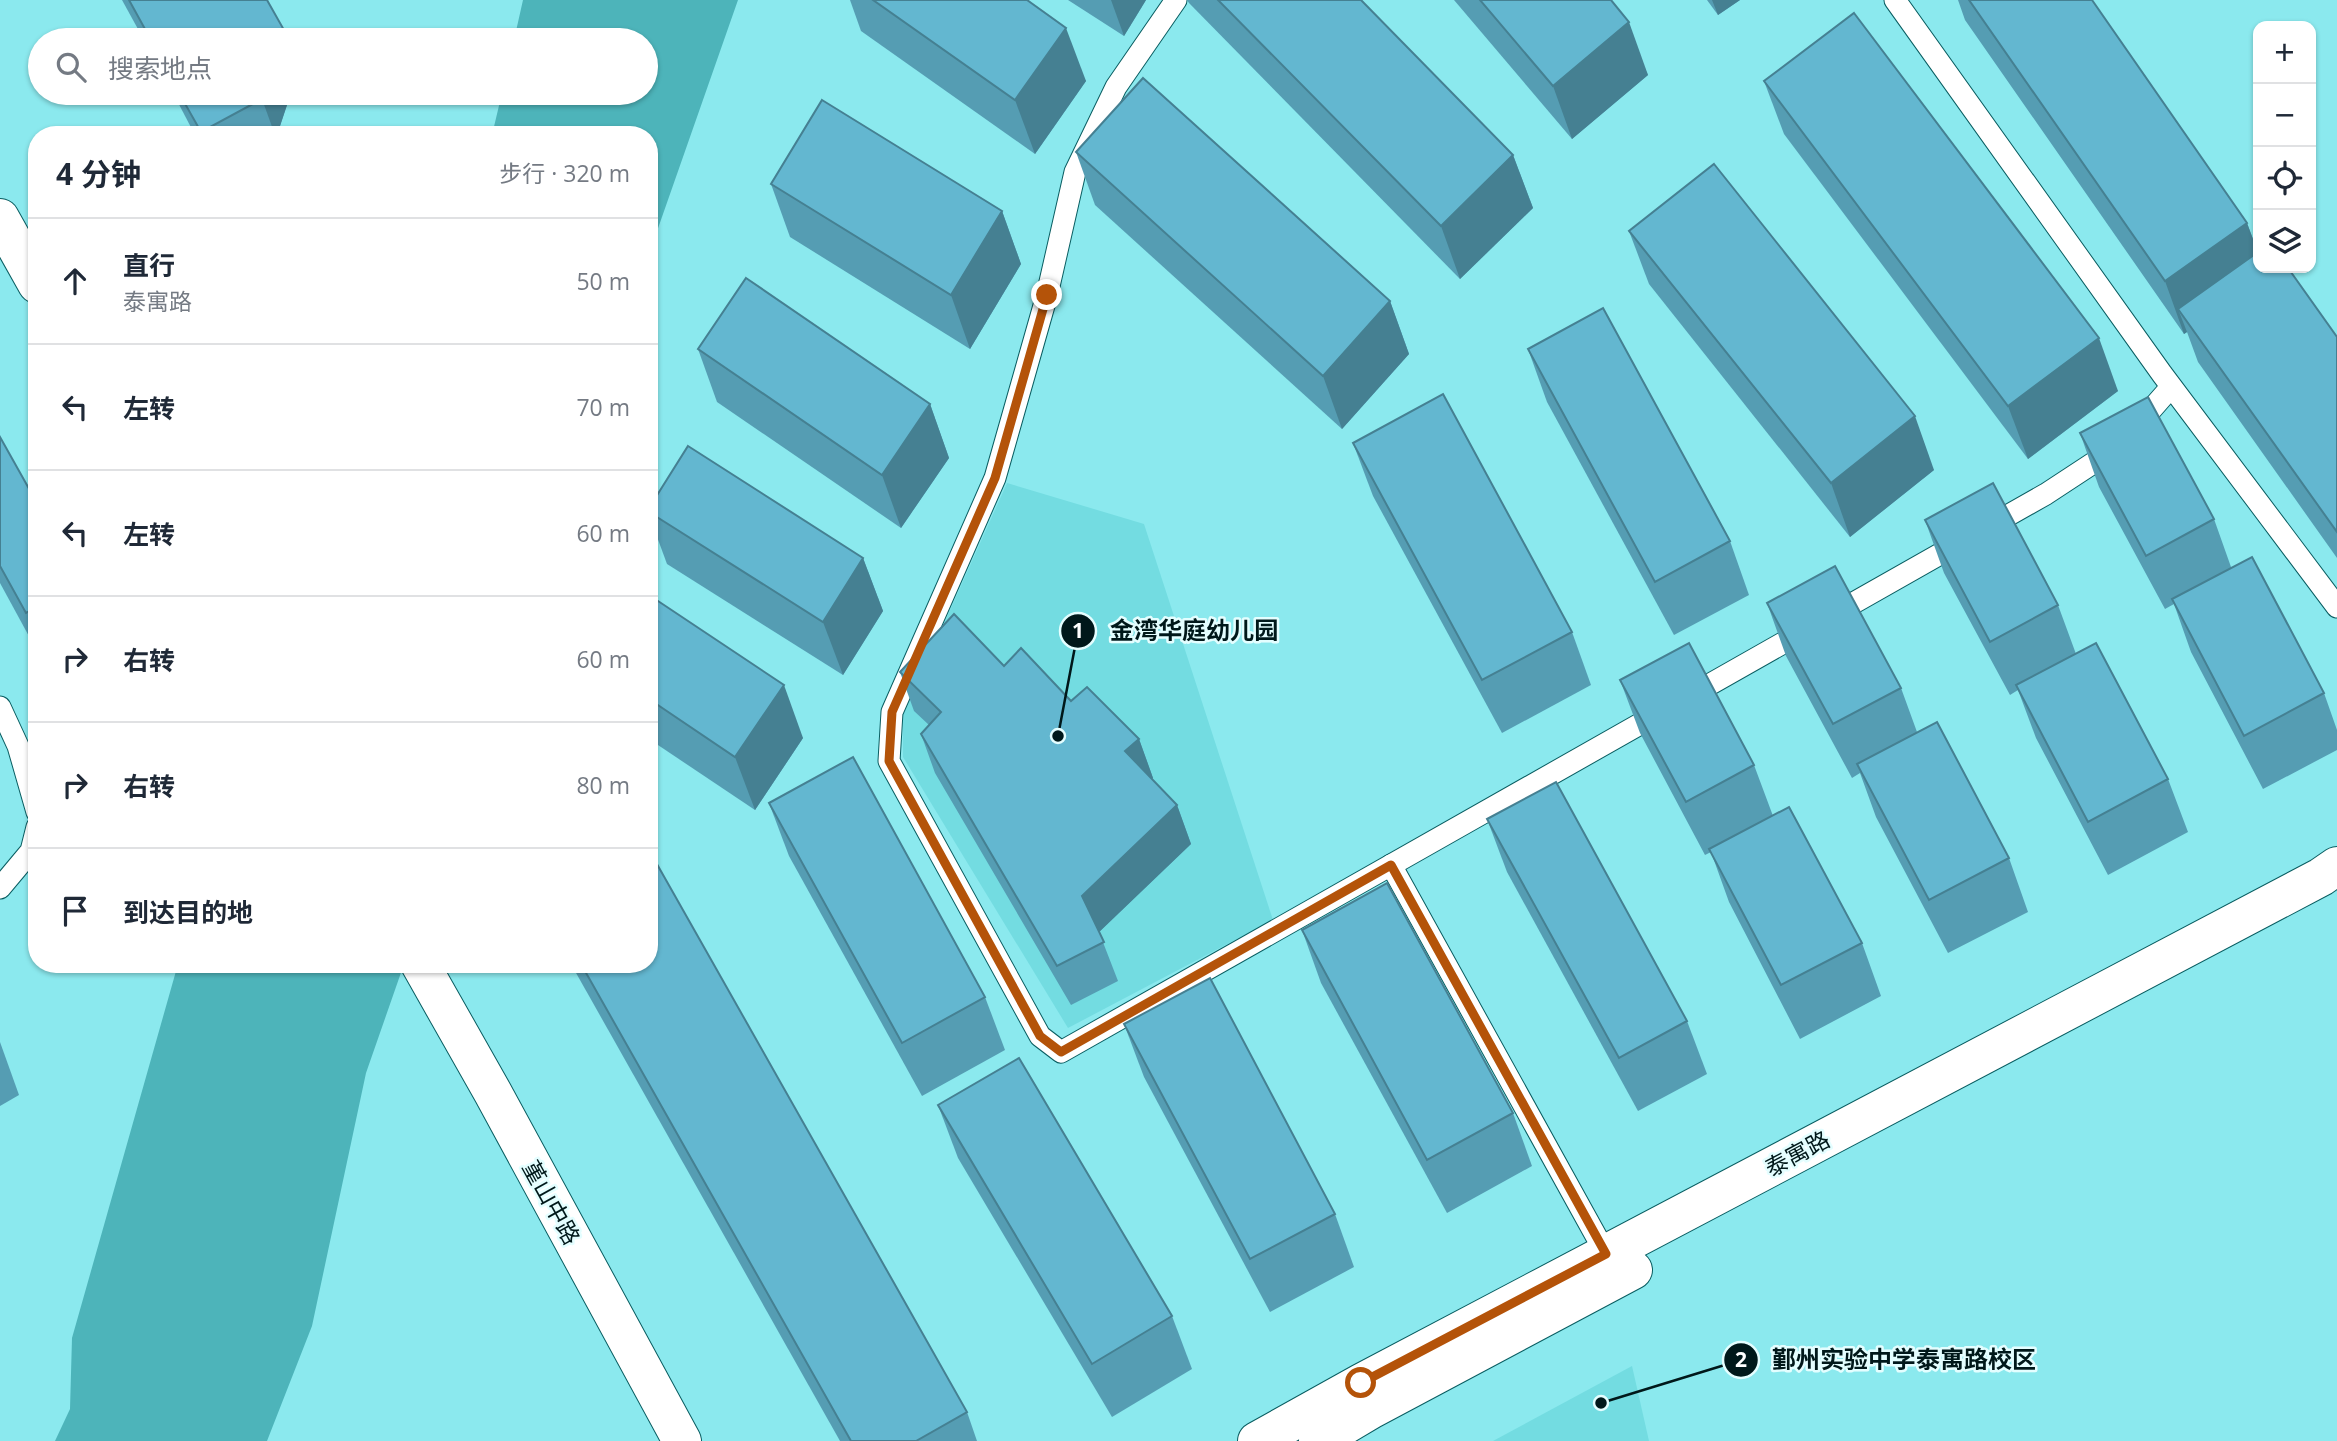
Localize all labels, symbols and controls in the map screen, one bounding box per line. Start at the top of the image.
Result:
map controls [2253,21,2316,273]
button: + [2253,21,2316,84]
search box [28,28,658,105]
icon: search [52,48,90,86]
text: 搜索地点 [108,50,212,86]
button: − [2253,84,2316,147]
button: locate [2253,147,2316,210]
text: 4 分钟 [56,153,141,194]
text: 步行 · 320 m [499,157,630,189]
button: layers [2253,210,2316,273]
text: 直行 [123,247,175,283]
icon: ahead [56,262,94,300]
text: 50 m [576,265,630,297]
route end [1031,279,1062,310]
text: 泰寓路 [123,285,192,317]
icon: left [56,388,94,426]
text: 左转 [123,390,175,426]
text: 70 m [576,391,630,423]
icon: left [56,514,94,552]
text: 左转 [123,516,175,552]
text: 60 m [576,517,630,549]
callout: 金湾华庭幼儿园 [1061,608,1292,653]
text: 金湾华庭幼儿园 [1110,613,1278,646]
text: 1 [1072,616,1084,644]
icon: right [56,640,94,678]
text: 右转 [123,642,175,678]
text: 60 m [576,643,630,675]
icon: right [56,766,94,804]
text: 右转 [123,768,175,804]
text: 80 m [576,769,630,801]
icon: arrive [56,892,94,930]
text: 到达目的地 [123,894,253,930]
street label: 泰寓路 [1759,1123,1835,1183]
street label: 堇山中路 [516,1154,588,1250]
callout: 鄞州实验中学泰寓路校区 [1723,1337,2050,1382]
text: 鄞州实验中学泰寓路校区 [1772,1342,2036,1375]
text: 2 [1735,1345,1747,1373]
route start [1345,1367,1376,1398]

